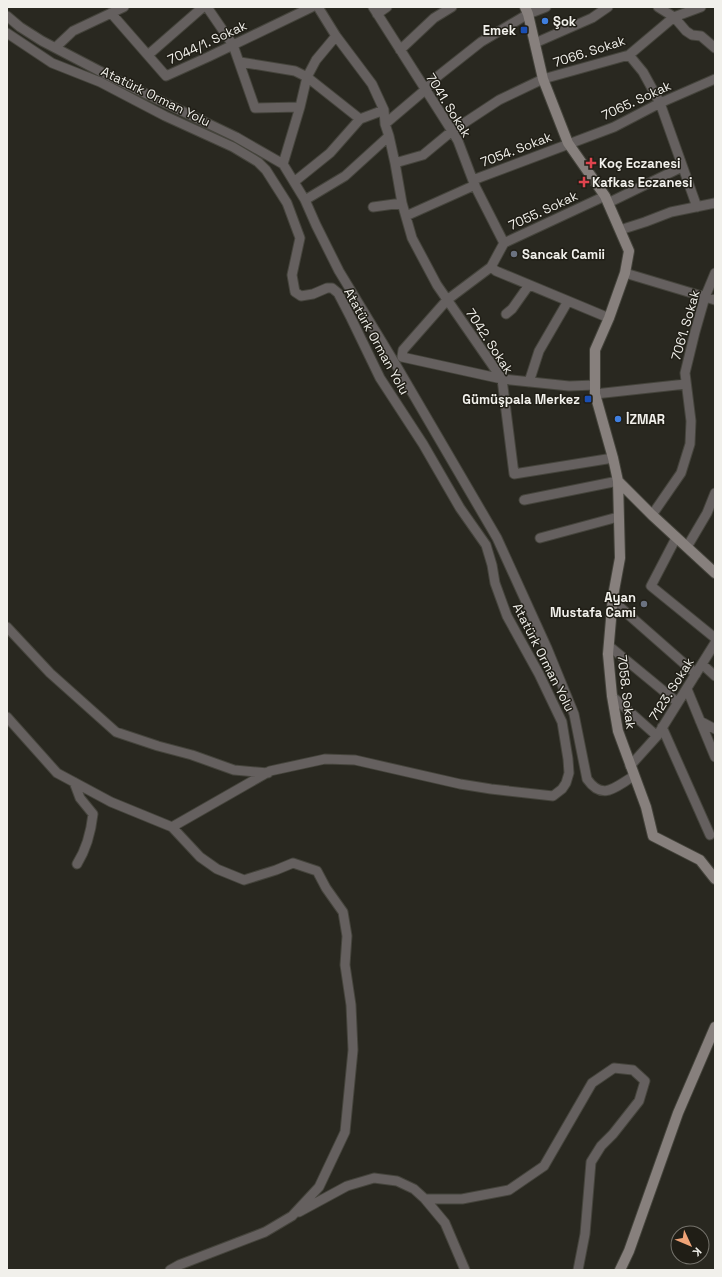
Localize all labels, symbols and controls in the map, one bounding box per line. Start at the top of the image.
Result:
place label: Şok [553,13,577,30]
marker: Şok [540,16,550,26]
street label: 7044/1. Sokak [165,17,250,68]
place label: Emek [483,22,517,39]
marker: Emek [519,25,529,35]
street label: 7066. Sokak [551,32,627,71]
street label: Atatürk Orman Yolu [98,63,213,130]
street label: 7041. Sokak [422,70,475,140]
street label: 7065. Sokak [599,77,674,124]
street label: 7054. Sokak [478,128,554,171]
place label: Koç Eczanesi [599,155,681,172]
marker: Koç Eczanesi [586,158,596,168]
place label: Kafkas Eczanesi [592,174,692,191]
marker: Kafkas Eczanesi [579,177,589,187]
street label: 7055. Sokak [506,187,581,234]
place label: Sancak Camii [522,246,605,263]
marker: Sancak Camii [509,249,519,259]
street label: Atatürk Orman Yolu [340,285,413,398]
street label: 7061. Sokak [667,288,704,362]
street label: 7042. Sokak [462,305,517,377]
place label: Gümüşpala Merkez [462,391,580,408]
marker: Gümüşpala Merkez [583,394,593,404]
place label: İZMAR [626,411,665,428]
marker: İZMAR [613,414,623,424]
place label: Ayan Mustafa Cami [550,589,636,621]
marker: Ayan Mustafa Cami [639,599,649,609]
street label: Atatürk Orman Yolu [509,600,578,714]
street label: 7058. Sokak [613,654,640,730]
street label: 7123. Sokak [645,654,698,724]
north arrow [670,1225,710,1265]
text: K [690,1245,705,1259]

